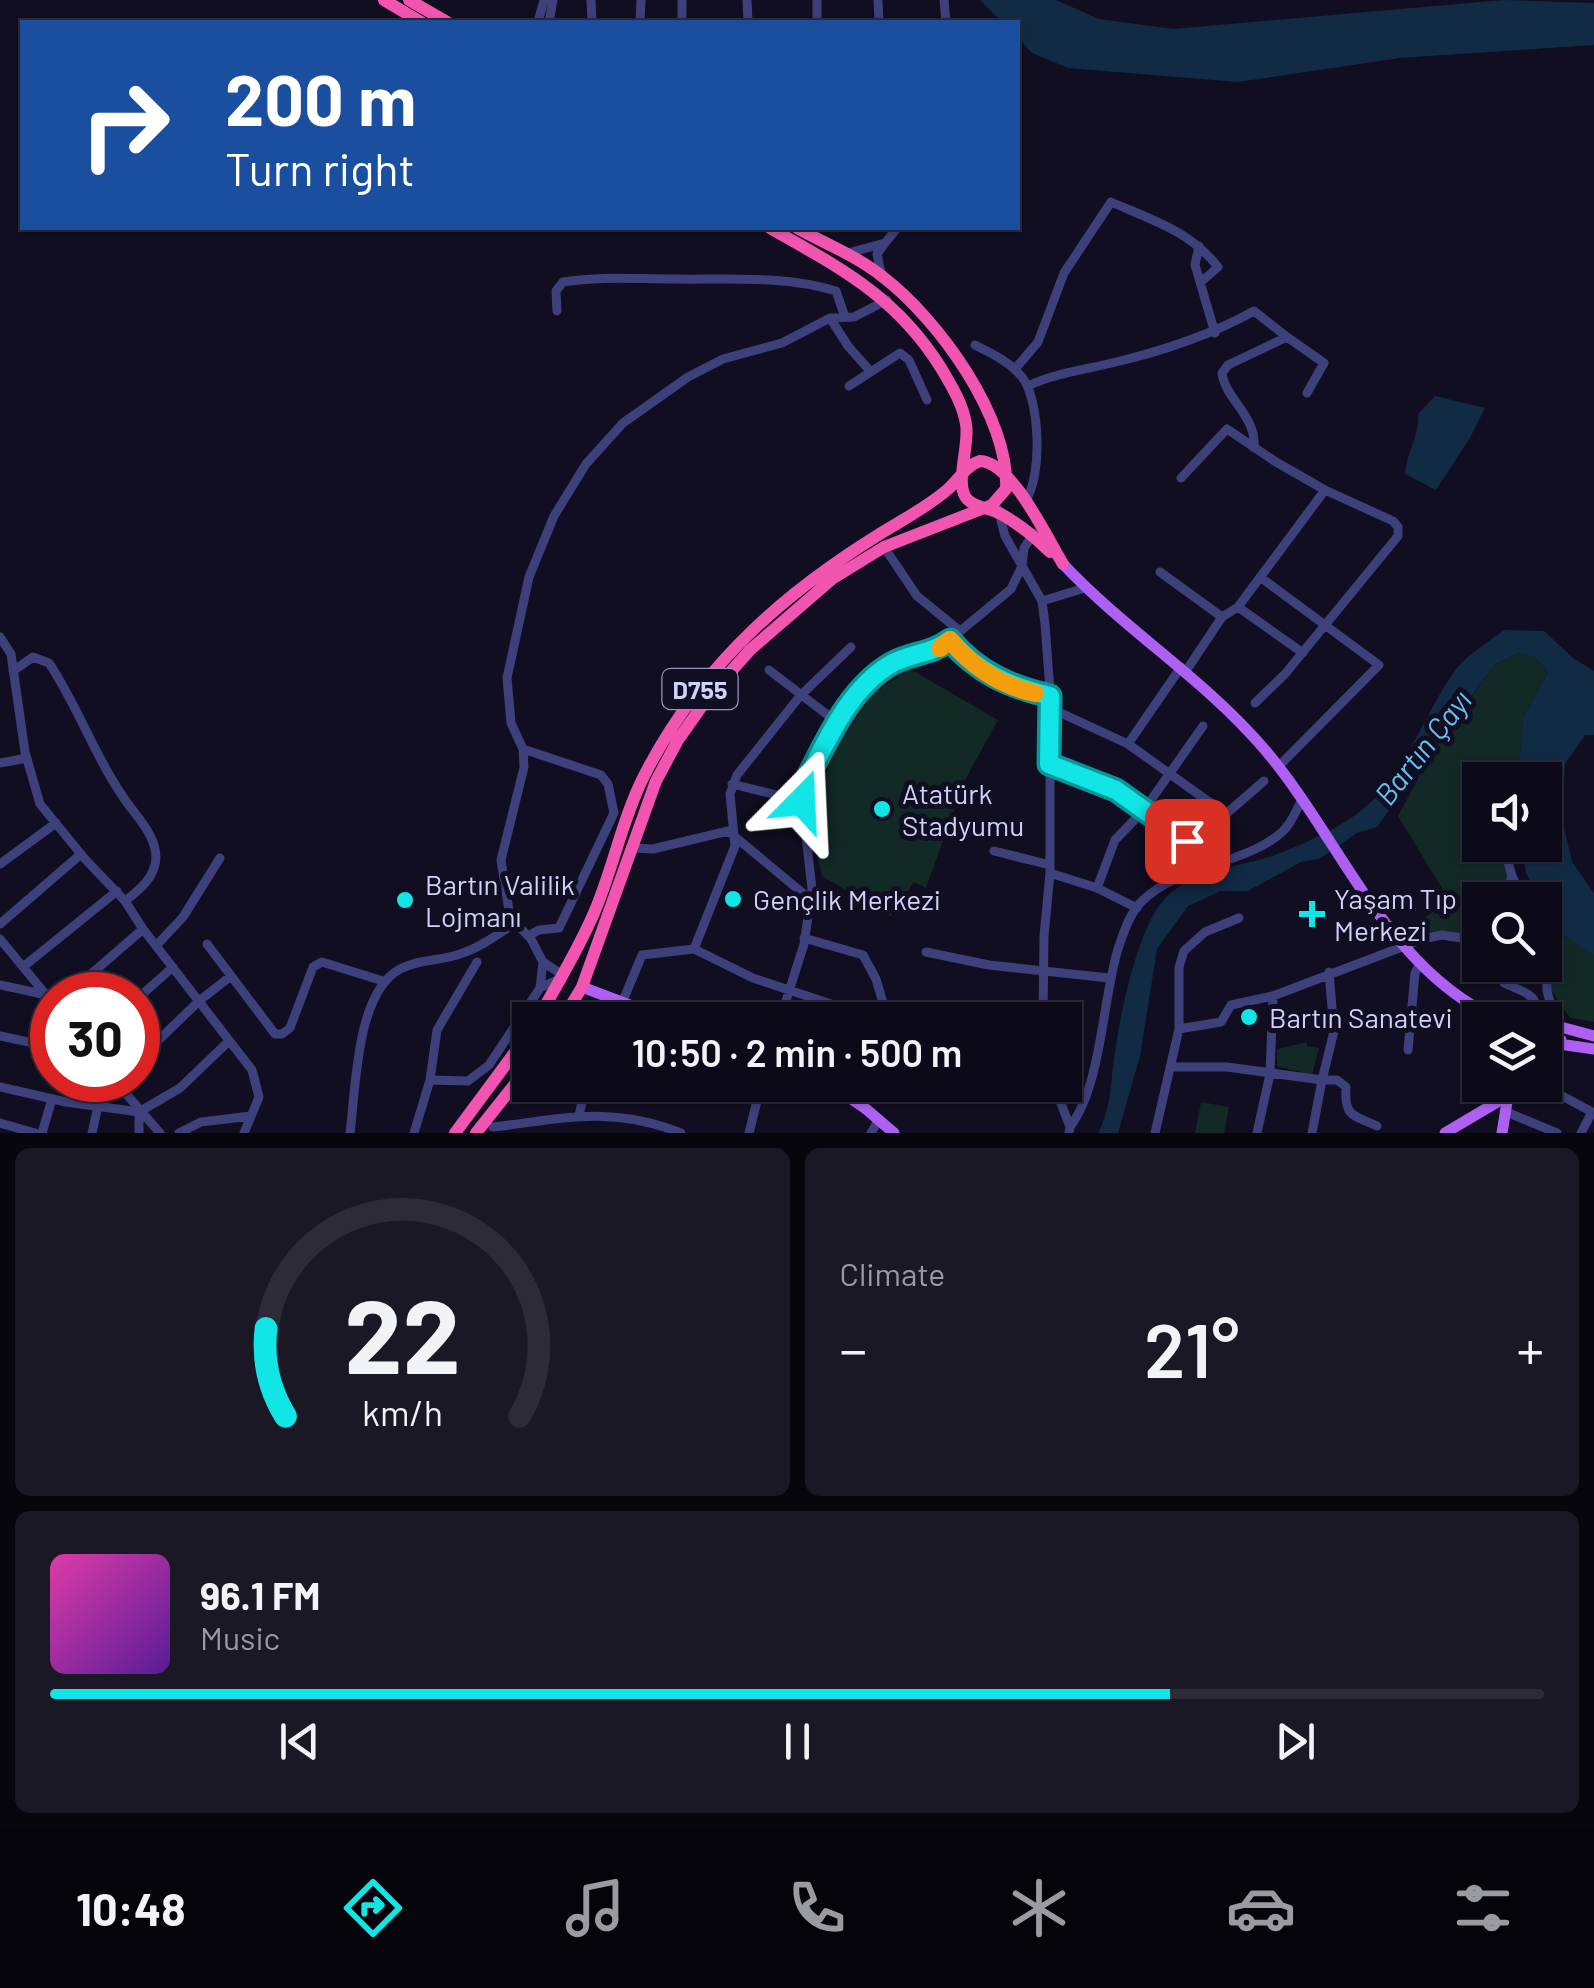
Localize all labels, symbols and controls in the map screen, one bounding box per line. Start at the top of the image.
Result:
text: 200 m [225,56,416,140]
icon: right [60,60,190,190]
text: Turn right [225,141,415,195]
road number: D755 [662,669,738,709]
water label: Bartın Çayı [1366,682,1478,812]
position arrow [750,749,854,853]
map controls [1462,762,1562,1102]
button: sound [1462,762,1562,862]
place label: Atatürk Stadyumu [902,776,1024,842]
marker: Atatürk Stadyumu [871,798,893,820]
pin [1145,799,1230,884]
icon: arrive [1160,814,1215,869]
place label: Bartın Valilik Lojmanı [425,867,575,933]
place label: Yaşam Tıp Merkezi [1334,881,1457,947]
place label: Gençlik Merkezi [753,882,941,916]
button: search [1462,882,1562,982]
marker: Gençlik Merkezi [722,888,744,910]
marker: Bartın Valilik Lojmanı [394,889,416,911]
marker: Yaşam Tıp Merkezi [1299,901,1325,927]
speed limit sign: 30 [30,972,160,1102]
place label: Bartın Sanatevi [1269,1000,1453,1034]
button: layers [1462,1002,1562,1102]
marker: Bartın Sanatevi [1238,1006,1260,1028]
text: 10:50 · 2 min · 500 m [632,1029,962,1075]
text: Climate [840,1254,945,1292]
text: 22 [344,1270,460,1395]
text: 21° [1144,1303,1239,1393]
text: − [840,1315,867,1381]
text: + [1516,1315,1544,1381]
text: km/h [362,1390,443,1433]
text: 96.1 FM [200,1572,320,1618]
text: Music [200,1618,280,1656]
icon: previous [272,1714,327,1769]
icon: pause [770,1714,825,1769]
icon: next [1268,1714,1323,1769]
icon: directions [338,1873,408,1943]
icon: music [560,1873,630,1943]
icon: phone [782,1873,852,1943]
icon: climate [1004,1873,1074,1943]
icon: car [1226,1873,1296,1943]
icon: filters [1448,1873,1518,1943]
text: 10:48 [76,1881,186,1935]

